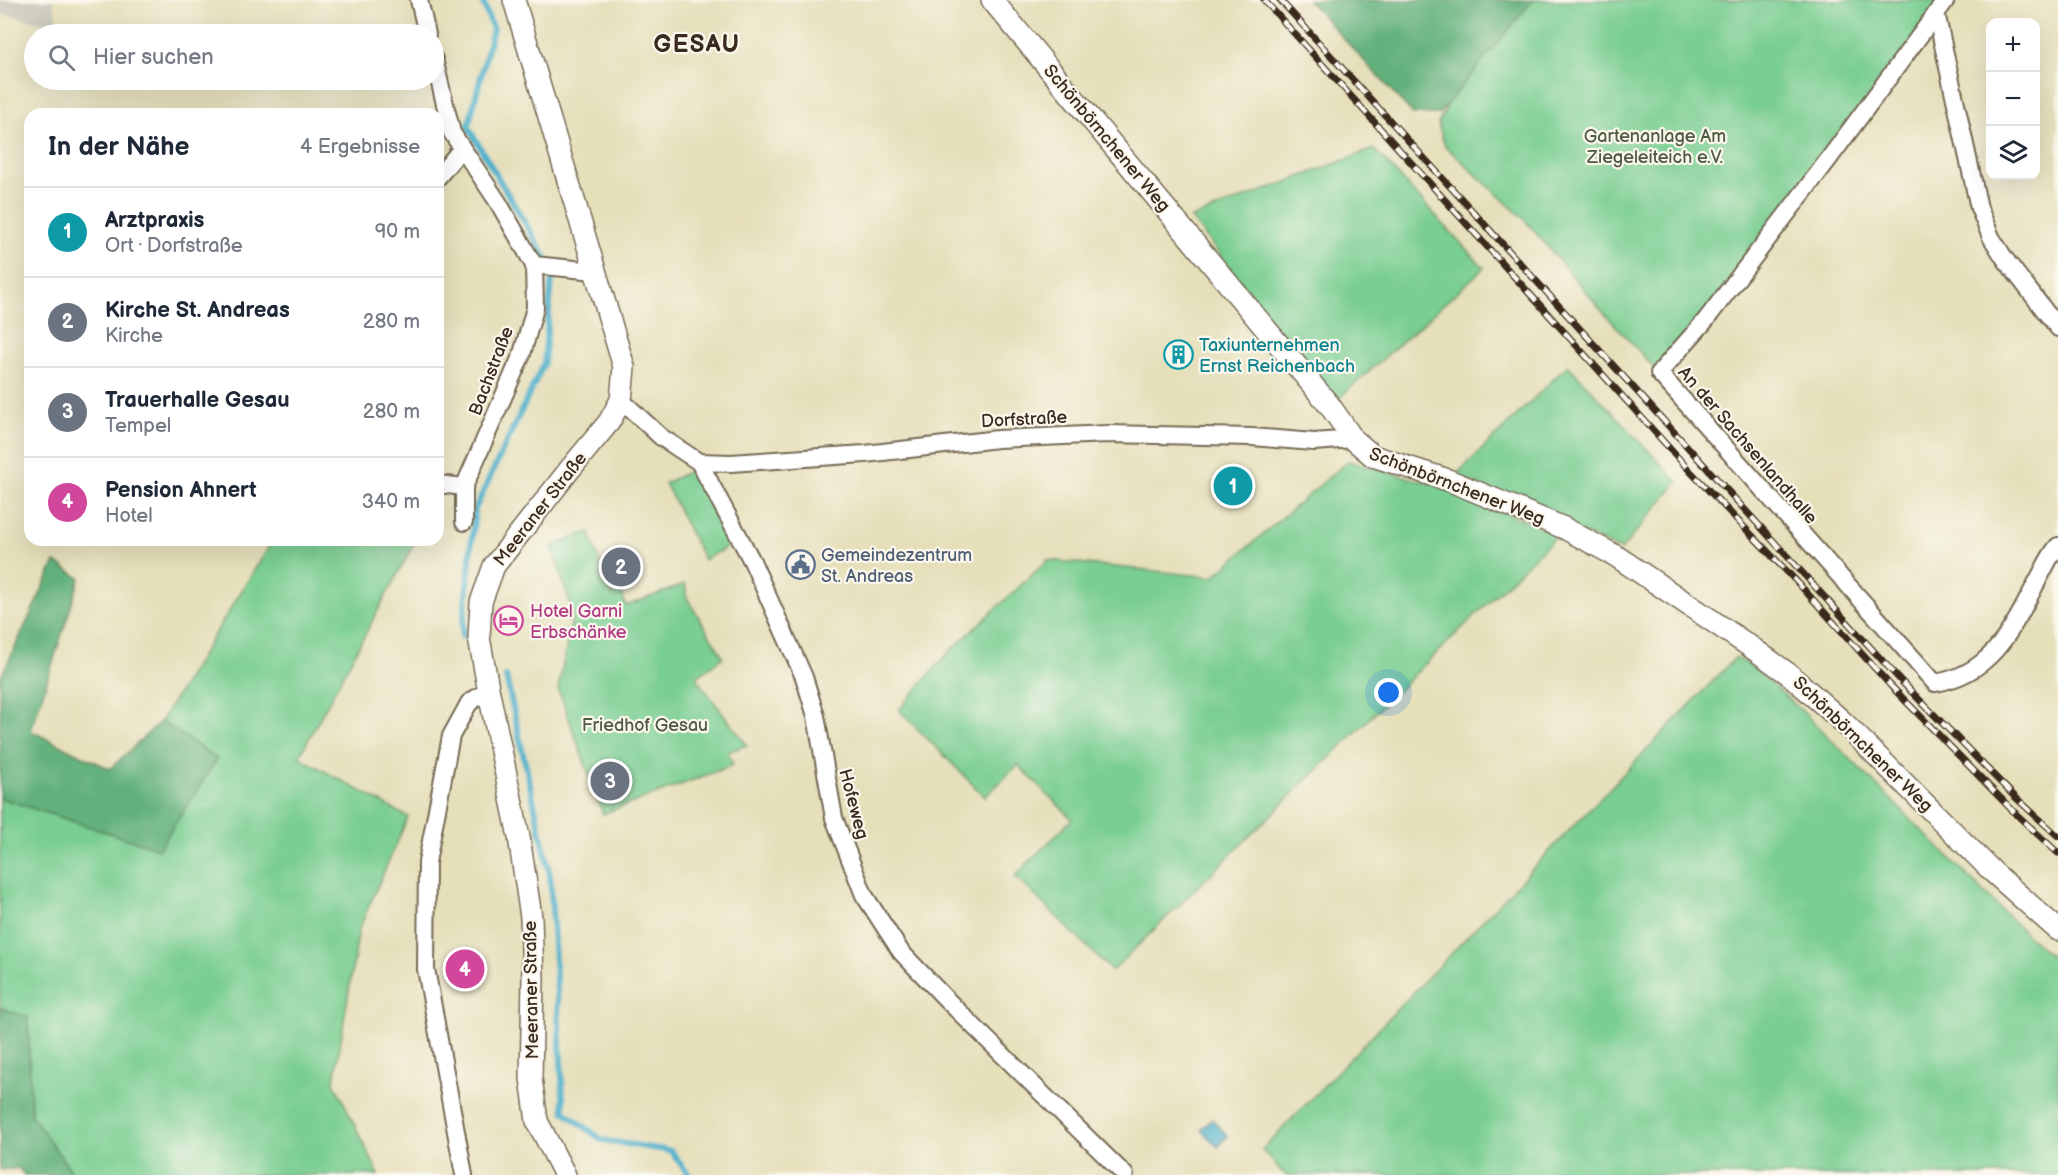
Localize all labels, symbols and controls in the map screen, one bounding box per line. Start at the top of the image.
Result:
map controls [1986,18,2040,180]
button: + [1986,18,2040,72]
search box [24,24,444,90]
district label: GESAU [654,30,740,59]
icon: search [45,41,78,74]
text: Hier suchen [93,44,214,71]
street label: Schönbörnchener Weg [1039,60,1174,216]
button: − [1986,72,2040,126]
park label: Gartenanlage Am Ziegeleiteich e.V. [1584,126,1726,168]
button: layers [1986,126,2040,180]
text: In der Nähe [48,132,190,163]
text: 4 Ergebnisse [300,135,420,159]
text: Arztpraxis [105,207,204,234]
text: 1 [63,220,72,244]
text: 90 m [375,220,420,244]
text: Ort · Dorfstraße [105,234,243,258]
text: Kirche St. Andreas [105,297,290,324]
text: 2 [62,310,73,334]
text: 280 m [363,310,420,334]
street label: Bachstraße [465,323,518,419]
text: Kirche [105,324,163,348]
place label: Taxiunternehmen Ernst Reichenbach [1199,335,1355,377]
building icon: Taxiunternehmen Ernst Reichenbach [1162,339,1194,371]
street label: An der Sachsenlandhalle [1674,362,1822,529]
text: Trauerhalle Gesau [105,387,290,414]
text: 3 [62,400,73,424]
text: 280 m [363,400,420,424]
street label: Dorfstraße [980,407,1068,432]
text: Tempel [105,414,171,438]
street label: Schönbörnchener Weg [1366,443,1547,530]
street label: Meeraner Straße [489,448,591,570]
pin: 1 [1214,464,1252,508]
text: Pension Ahnert [105,477,257,504]
text: 4 [62,490,73,514]
text: 340 m [362,490,420,514]
text: Hotel [105,504,153,528]
pin: 2 [602,544,640,590]
place label: Gemeindezentrum St. Andreas [821,545,972,587]
public building icon: Gemeindezentrum St. Andreas [784,549,816,581]
place label: Hotel Garni Erbschänke [530,601,627,643]
hotel icon: Hotel Garni Erbschänke [493,605,525,637]
street label: Schönbörnchener Weg [1788,672,1937,816]
your location [1374,678,1403,707]
park label: Friedhof Gesau [582,715,708,736]
pin: 3 [590,758,630,804]
street label: Hofeweg [834,767,873,842]
street label: Meeraner Straße [520,920,543,1059]
pin: 4 [446,946,484,992]

